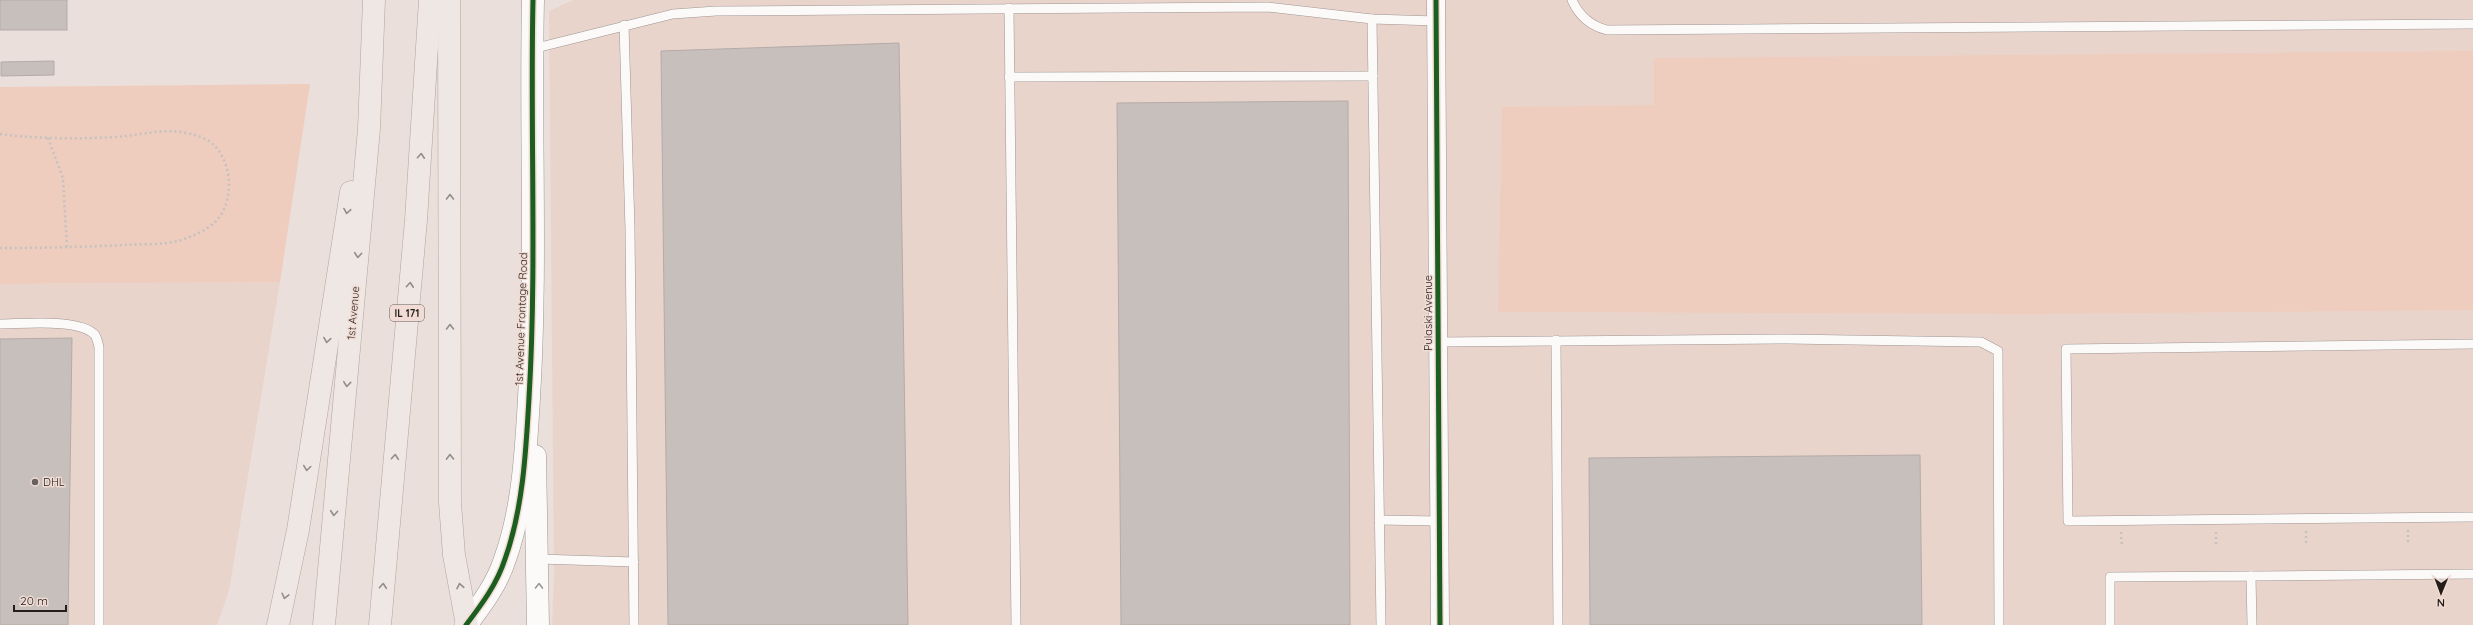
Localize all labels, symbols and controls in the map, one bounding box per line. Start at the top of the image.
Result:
one-way arrow [416,153,425,159]
one-way arrow [446,194,454,200]
one-way arrow [344,208,352,214]
one-way arrow [354,252,363,258]
street label: 1st Avenue Frontage Road [512,252,530,386]
street label: Pulaski Avenue [1421,275,1435,351]
one-way arrow [405,282,414,288]
street label: 1st Avenue [344,286,362,340]
road number: IL 171 [390,305,424,321]
one-way arrow [446,324,454,330]
one-way arrow [323,337,332,343]
one-way arrow [342,381,351,387]
one-way arrow [390,454,399,460]
one-way arrow [445,454,454,460]
one-way arrow [303,465,312,471]
place label: DHL [43,475,65,489]
marker: DHL [30,477,40,487]
one-way arrow [330,510,339,517]
north arrow [2421,573,2461,613]
one-way arrow [379,583,388,589]
one-way arrow [456,583,464,589]
one-way arrow [535,583,543,589]
scale bar [14,587,66,613]
one-way arrow [281,592,290,599]
text: 20 m [20,593,48,608]
text: N [2437,596,2445,610]

